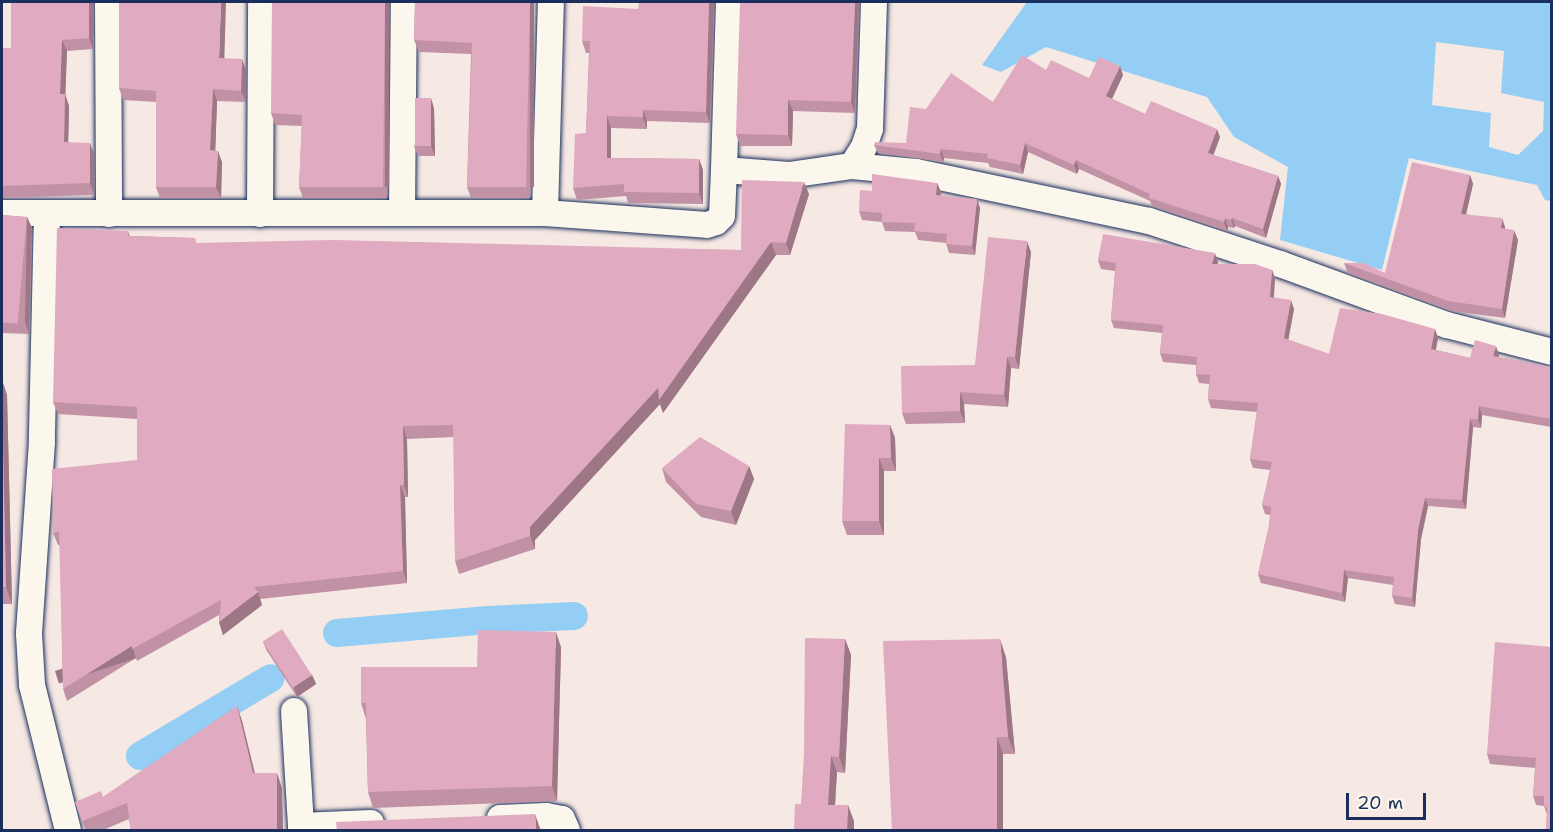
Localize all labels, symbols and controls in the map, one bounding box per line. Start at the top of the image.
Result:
scale bar [1349,781,1428,819]
text: 20 m [1357,791,1403,815]

